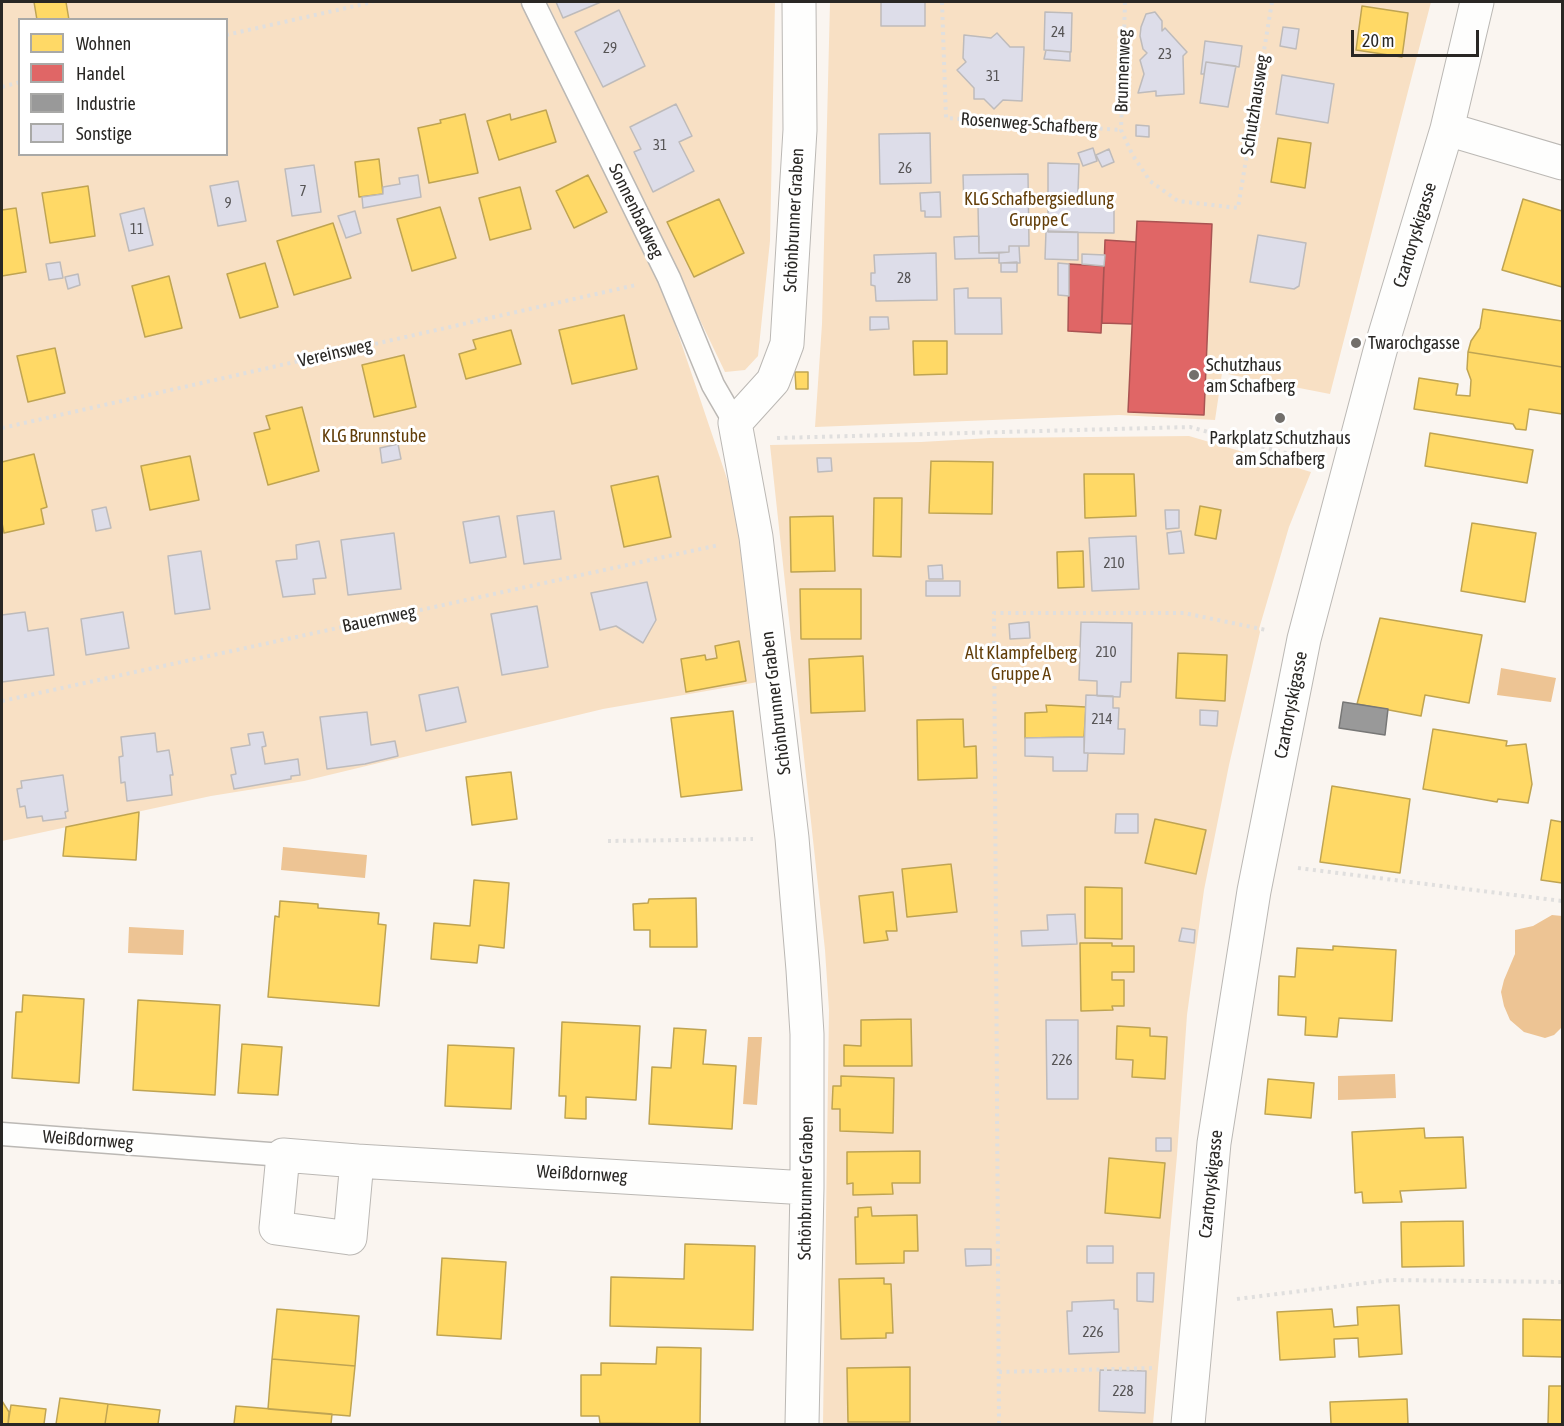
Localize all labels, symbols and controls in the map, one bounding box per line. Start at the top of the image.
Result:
legend [18,18,228,156]
scale bar [1354,18,1482,56]
house number: 24 [1051,23,1065,41]
street label: Brunnenweg [1111,29,1135,113]
text: 20 m [1362,30,1394,51]
text: Wohnen [76,33,131,54]
house number: 29 [603,39,617,57]
house number: 23 [1158,45,1172,63]
street label: Schutzhausweg [1236,53,1274,157]
text: Handel [76,63,125,84]
house number: 31 [986,67,1000,85]
text: Industrie [76,93,136,114]
street label: Rosenweg-Schafberg [960,108,1098,140]
text: Sonstige [76,123,132,144]
house number: 31 [653,136,667,154]
street label: Schönbrunner Graben [779,147,809,293]
house number: 26 [898,159,912,177]
street label: Sonnenbadweg [604,160,668,262]
street label: Czartoryskigasse [1389,180,1441,290]
house number: 7 [299,182,307,200]
park label: KLG Schafbergsiedlung Gruppe C [964,188,1114,230]
house number: 9 [224,194,232,212]
house number: 11 [130,220,144,238]
house number: 28 [897,269,911,287]
place label: Twarochgasse [1368,332,1460,354]
street label: Vereinsweg [296,334,374,372]
marker: Twarochgasse [1349,336,1363,350]
place label: Schutzhaus am Schafberg [1206,354,1295,397]
marker: Schutzhaus am Schafberg [1187,368,1201,382]
marker: Parkplatz Schutzhaus am Schafberg [1273,411,1287,425]
park label: KLG Brunnstube [322,425,426,447]
place label: Parkplatz Schutzhaus am Schafberg [1209,427,1351,470]
house number: 210 [1103,554,1125,572]
street label: Bauernweg [340,601,418,637]
street label: Schönbrunner Graben [756,630,796,776]
park label: Alt Klampfelberg Gruppe A [965,642,1077,684]
house number: 210 [1095,643,1117,661]
street label: Czartoryskigasse [1270,650,1312,760]
house number: 214 [1091,710,1113,728]
house number: 226 [1051,1051,1073,1069]
street label: Schönbrunner Graben [794,1116,818,1260]
street label: Weißdornweg [42,1126,134,1154]
street label: Czartoryskigasse [1195,1129,1227,1239]
street label: Weißdornweg [536,1161,628,1187]
house number: 226 [1082,1323,1104,1341]
house number: 228 [1112,1382,1134,1400]

